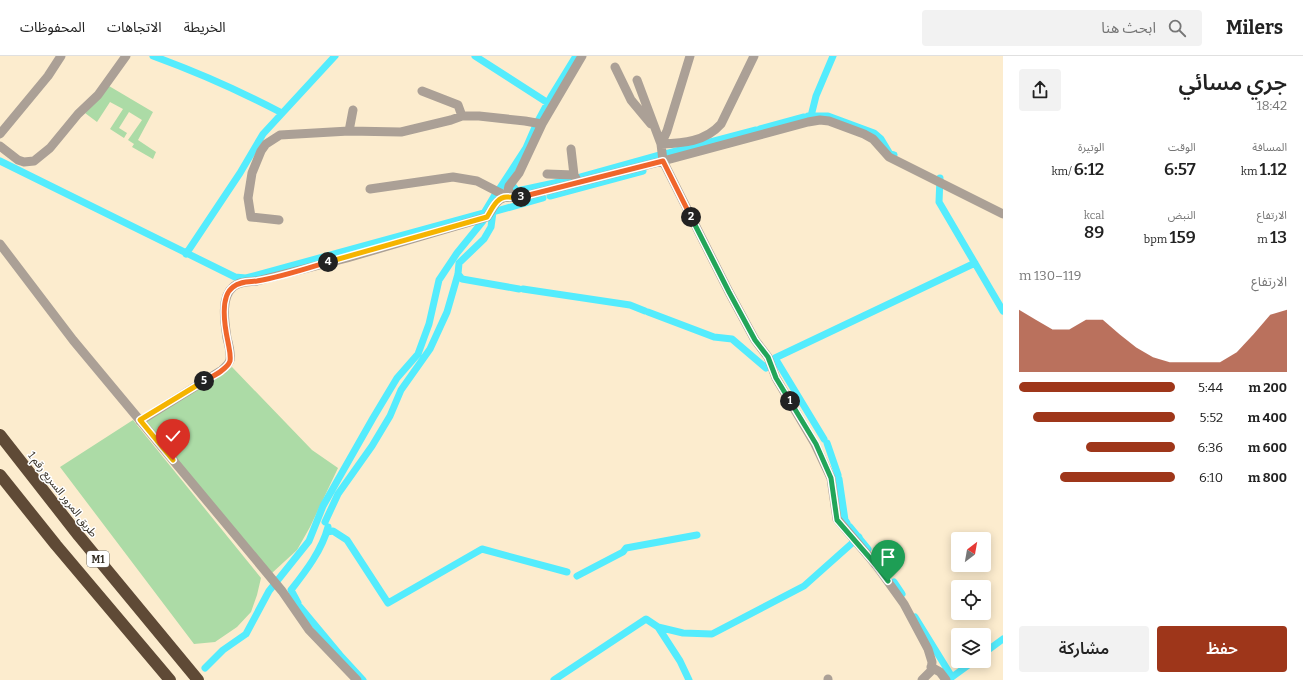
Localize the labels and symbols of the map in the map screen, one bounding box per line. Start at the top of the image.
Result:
pin: 3 [511,187,531,207]
pin: 2 [681,207,701,227]
pin: 4 [318,252,338,272]
pin: 5 [194,371,214,391]
pin: 1 [780,391,800,411]
pin [156,419,190,460]
street label: طريق المرور السريع رقم 1 [24,449,100,541]
north arrow [951,532,991,572]
pin [871,540,905,581]
road number: M1 [87,551,109,567]

